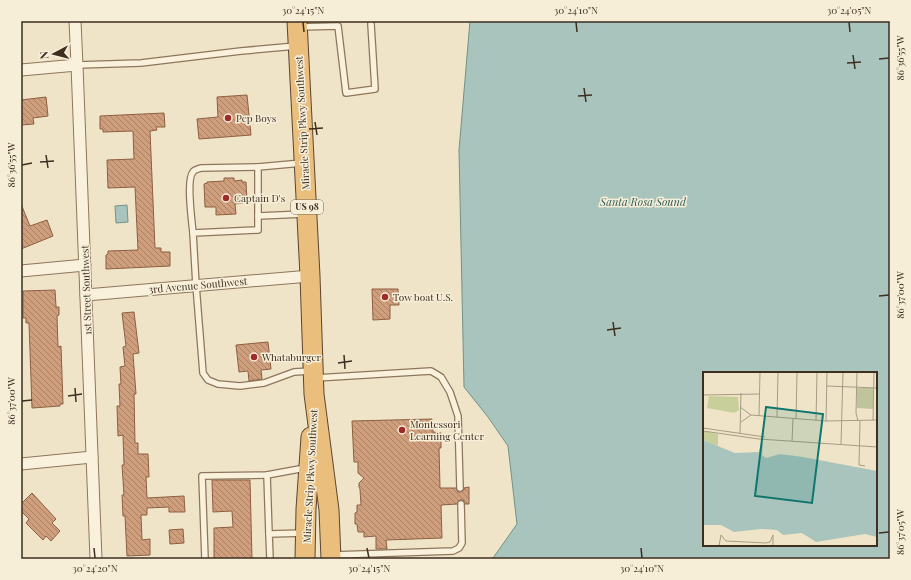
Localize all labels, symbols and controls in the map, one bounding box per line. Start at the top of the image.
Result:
text: 30°24'15"N [282,3,324,17]
text: 30°24'10"N [554,3,598,17]
text: 30°24'05"N [827,3,871,17]
north arrow [34,34,74,74]
text: 86°36'55"W [893,35,907,81]
text: N [36,50,52,60]
street label: Miracle Strip Pkwy Southwest [291,55,312,190]
place label: Pep Boys [236,111,276,125]
marker: Pep Boys [223,113,233,123]
text: 86°36'55"W [4,142,18,188]
place label: Captain D's [234,191,285,205]
marker: Captain D's [221,193,231,203]
water label: Santa Rosa Sound [599,194,687,209]
road number: US 98 [291,200,323,214]
street label: 1st Street Southwest [77,244,95,335]
text: 86°37'00"W [893,270,907,319]
street label: 3rd Avenue Southwest [148,274,248,296]
place label: Tow boat U.S. [393,290,453,304]
marker: Tow boat U.S. [380,292,390,302]
place label: Whataburger [261,350,321,364]
marker: Whataburger [249,352,259,362]
inset map [703,372,877,546]
text: 86°37'00"W [4,376,18,425]
street label: Miracle Strip Pkwy Southwest [300,408,321,543]
place label: Montessori Learning Center [410,417,484,443]
marker: Montessori Learning Center [397,425,407,435]
text: 86°37'05"W [893,508,907,555]
text: 30°24'20"N [72,561,118,575]
text: 30°24'15"N [348,561,390,575]
text: 30°24'10"N [620,561,664,575]

